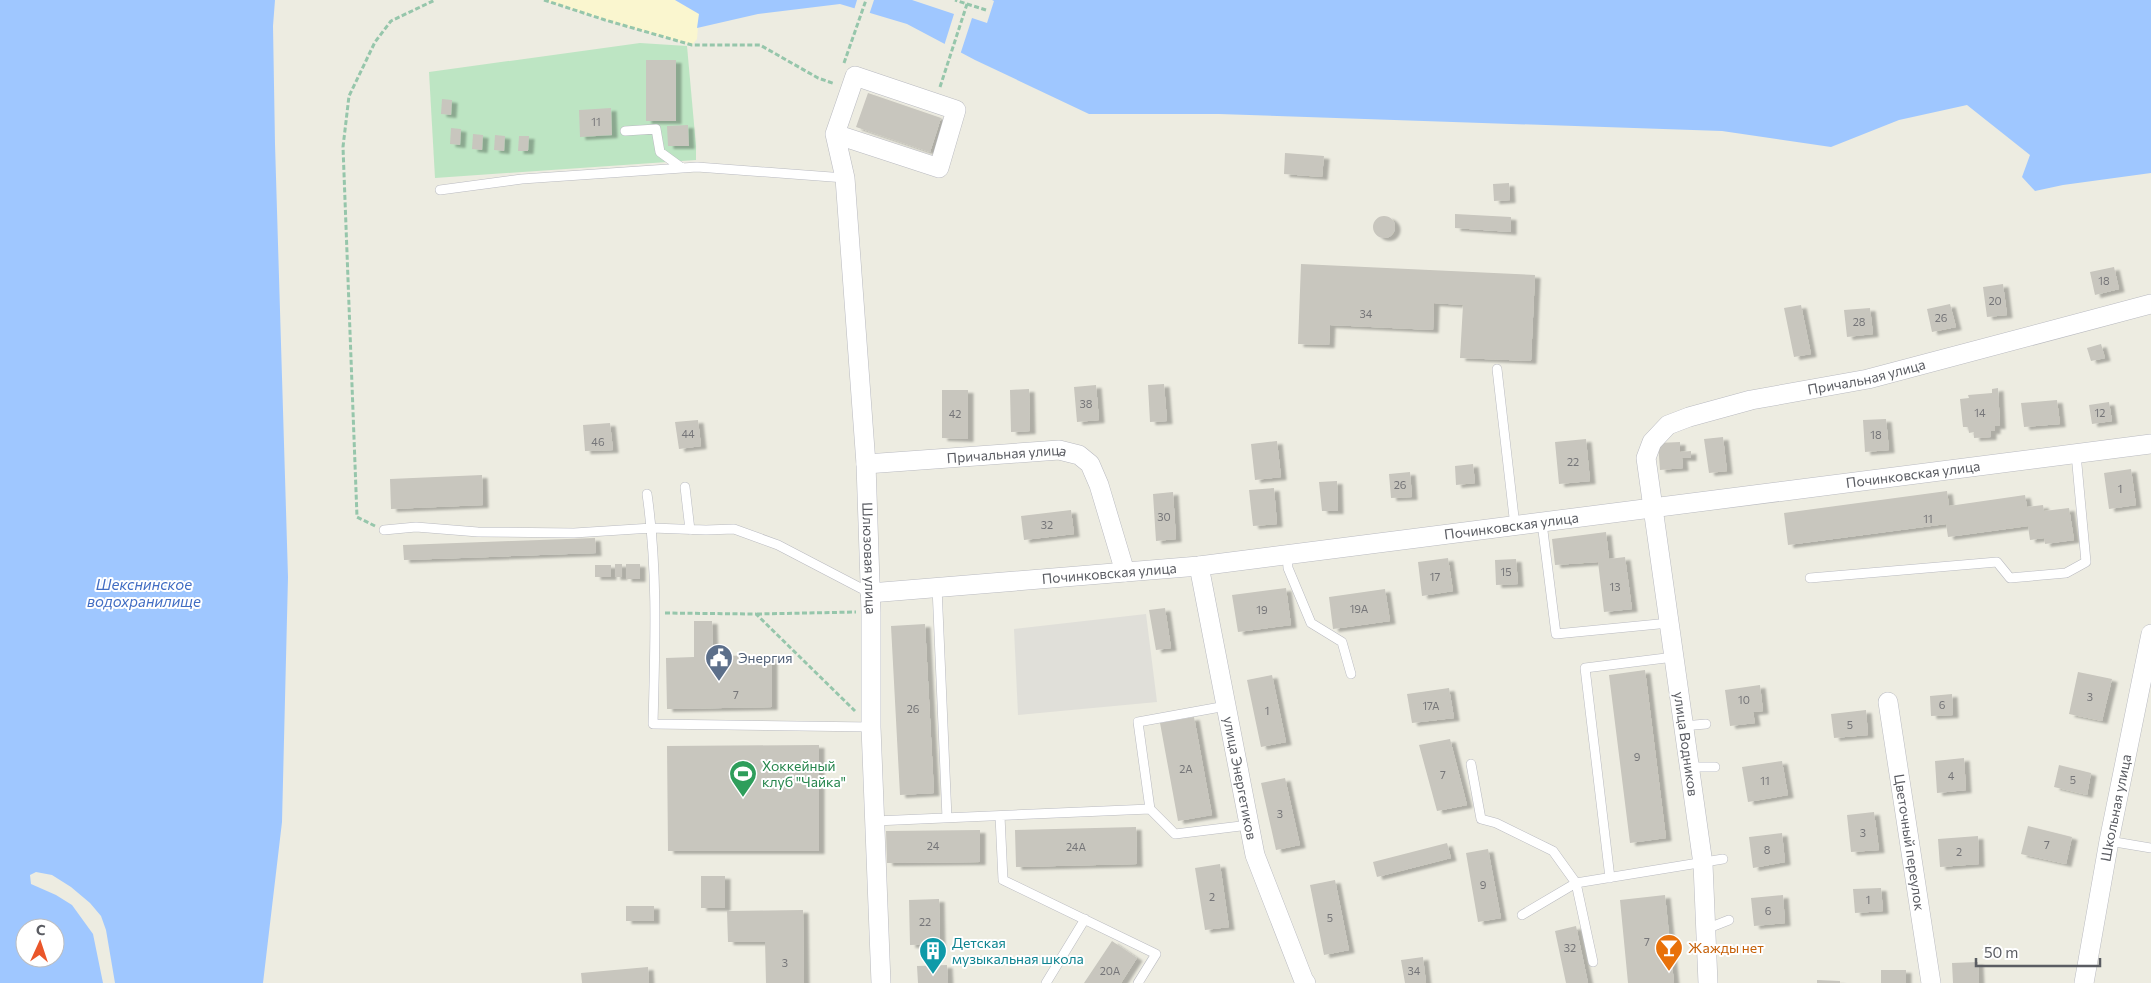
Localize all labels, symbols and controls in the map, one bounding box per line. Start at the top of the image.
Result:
house number: 11 [591,115,601,128]
house number: 18 [2098,274,2110,287]
house number: 20 [1988,294,2002,307]
house number: 34 [1360,307,1373,320]
house number: 26 [1935,311,1948,324]
house number: 28 [1853,315,1866,328]
street label: Причальная улица [1806,355,1927,398]
house number: 38 [1080,397,1093,410]
house number: 14 [1974,406,1986,419]
house number: 12 [2095,406,2105,419]
house number: 42 [949,407,961,420]
house number: 44 [681,427,695,440]
house number: 18 [1870,428,1882,441]
house number: 46 [591,435,605,448]
street label: Причальная улица [946,441,1069,466]
house number: 22 [1567,455,1579,468]
street label: Починковская улица [1845,457,1981,491]
house number: 26 [1394,478,1407,491]
house number: 1 [2118,482,2122,495]
street label: Шлюзовая улица [859,502,880,615]
street label: Починковская улица [1443,508,1579,543]
house number: 30 [1157,510,1171,523]
house number: 11 [1923,512,1933,525]
house number: 32 [1041,518,1053,531]
street label: Починковская улица [1041,559,1177,587]
house number: 15 [1500,565,1512,578]
house number: 17 [1430,570,1440,583]
water label: Шекснинское водохранилище [87,575,201,610]
house number: 13 [1610,580,1620,593]
house number: 19А [1350,602,1369,615]
house number: 19 [1256,603,1268,616]
public building icon: Энергия [704,643,734,682]
place label: Энергия [738,649,793,666]
house number: 7 [733,688,739,701]
house number: 3 [2087,690,2093,703]
street label: улица Водников [1671,691,1702,797]
house number: 10 [1738,693,1750,706]
house number: 6 [1939,698,1946,711]
house number: 17А [1422,699,1440,712]
house number: 26 [907,702,920,715]
house number: 1 [1265,704,1269,717]
street label: улица Энергетиков [1220,715,1261,841]
house number: 5 [1847,718,1853,731]
house number: 9 [1634,750,1641,763]
street label: Школьная улица [2097,753,2134,863]
place label: Хоккейный клуб "Чайка" [762,757,846,790]
sports icon: Хоккейный клуб "Чайка" [728,759,758,798]
house number: 2А [1179,762,1193,775]
house number: 7 [1440,768,1446,781]
house number: 4 [1948,769,1955,782]
street label: Цветочный переулок [1891,773,1929,912]
house number: 5 [2070,773,2076,786]
house number: 11 [1760,774,1770,787]
house number: 3 [1277,807,1283,820]
house number: 3 [1860,826,1866,839]
house number: 7 [2044,838,2050,851]
house number: 24 [927,839,940,852]
house number: 24А [1066,840,1086,853]
house number: 8 [1764,843,1771,856]
house number: 2 [1956,845,1962,858]
house number: 9 [1480,878,1487,891]
house number: 2 [1209,890,1215,903]
house number: 1 [1866,893,1870,906]
house number: 6 [1765,904,1772,917]
house number: 5 [1327,911,1333,924]
house number: 22 [919,915,931,928]
north arrow [15,918,65,968]
text: С [35,921,46,938]
bar icon: Жажды нет [1654,933,1684,972]
place label: Детская музыкальная школа [952,934,1084,967]
house number: 7 [1644,935,1650,948]
building icon: Детская музыкальная школа [918,936,948,975]
scale bar [1976,936,2100,968]
place label: Жажды нет [1688,939,1764,956]
house number: 32 [1564,941,1576,954]
text: 50 m [1984,943,2018,961]
house number: 3 [782,956,788,969]
house number: 20А [1100,964,1121,977]
house number: 34 [1408,964,1421,977]

